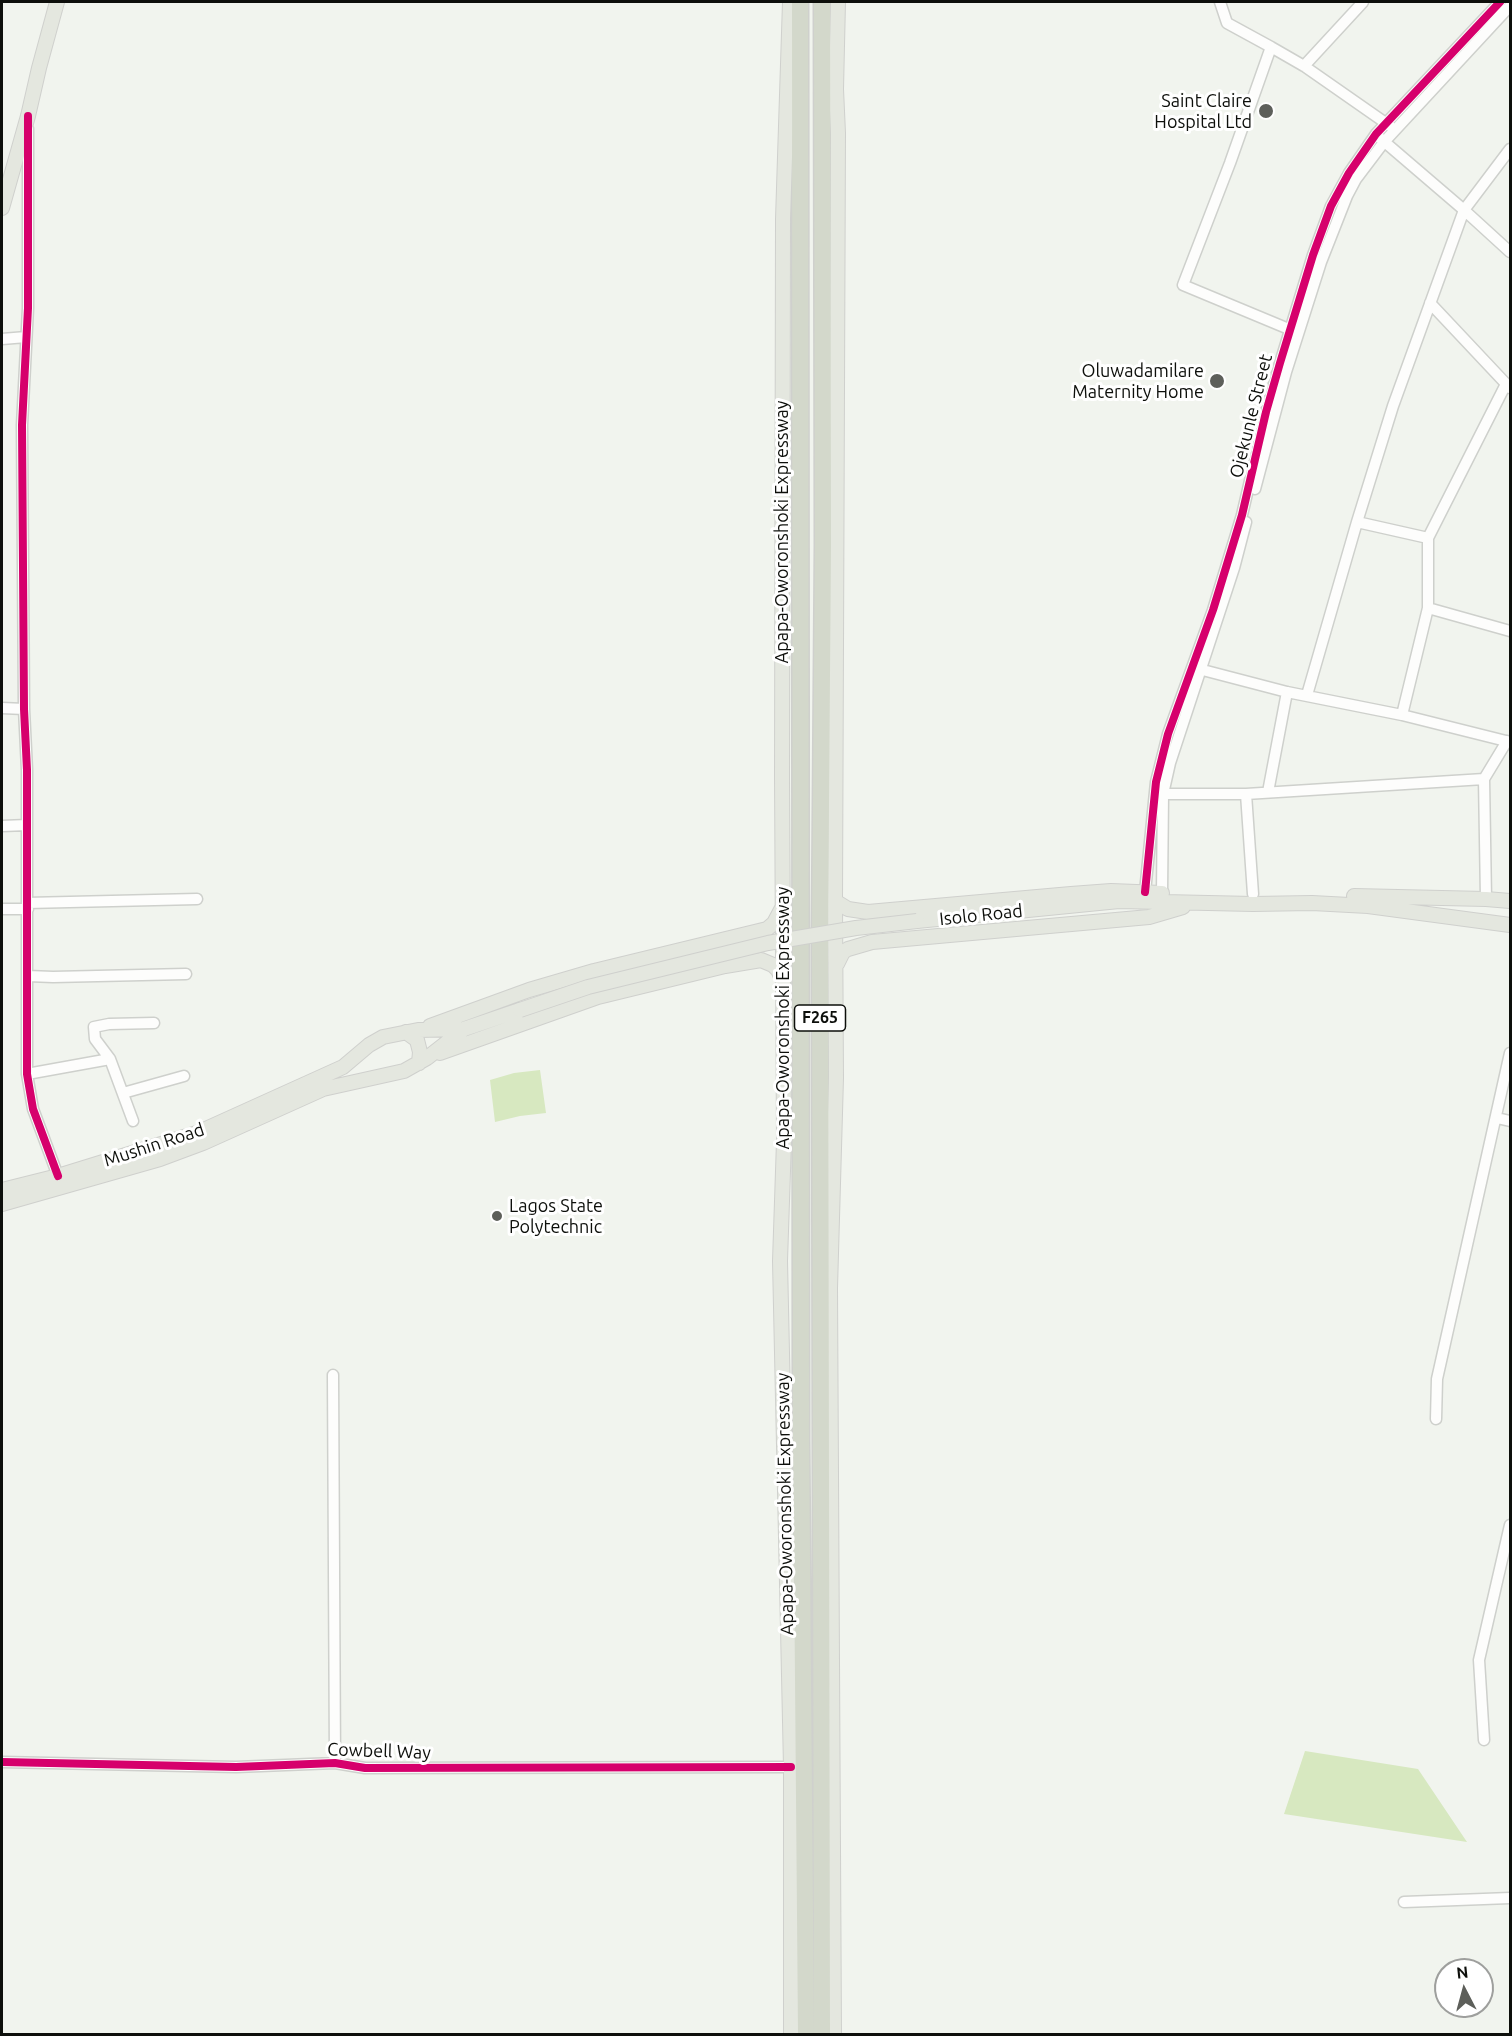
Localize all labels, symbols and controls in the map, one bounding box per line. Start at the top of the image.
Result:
place label: Saint Claire Hospital Ltd [1154,90,1252,132]
marker: Saint Claire Hospital Ltd [1257,102,1275,120]
street label: Ojekunle Street [1225,352,1277,480]
place label: Oluwadamilare Maternity Home [1072,360,1204,403]
marker: Oluwadamilare Maternity Home [1208,372,1226,390]
street label: Apapa-Oworonshoki Expressway [771,401,793,663]
street label: Apapa-Oworonshoki Expressway [772,887,794,1149]
street label: Isolo Road [938,900,1024,930]
road number: F265 [794,1005,846,1031]
street label: Mushin Road [101,1119,207,1171]
place label: Lagos State Polytechnic [509,1195,603,1238]
marker: Lagos State Polytechnic [490,1209,504,1223]
street label: Apapa-Oworonshoki Expressway [772,1372,798,1636]
street label: Cowbell Way [327,1738,431,1764]
north arrow [1434,1958,1494,2018]
text: N [1455,1963,1469,1982]

